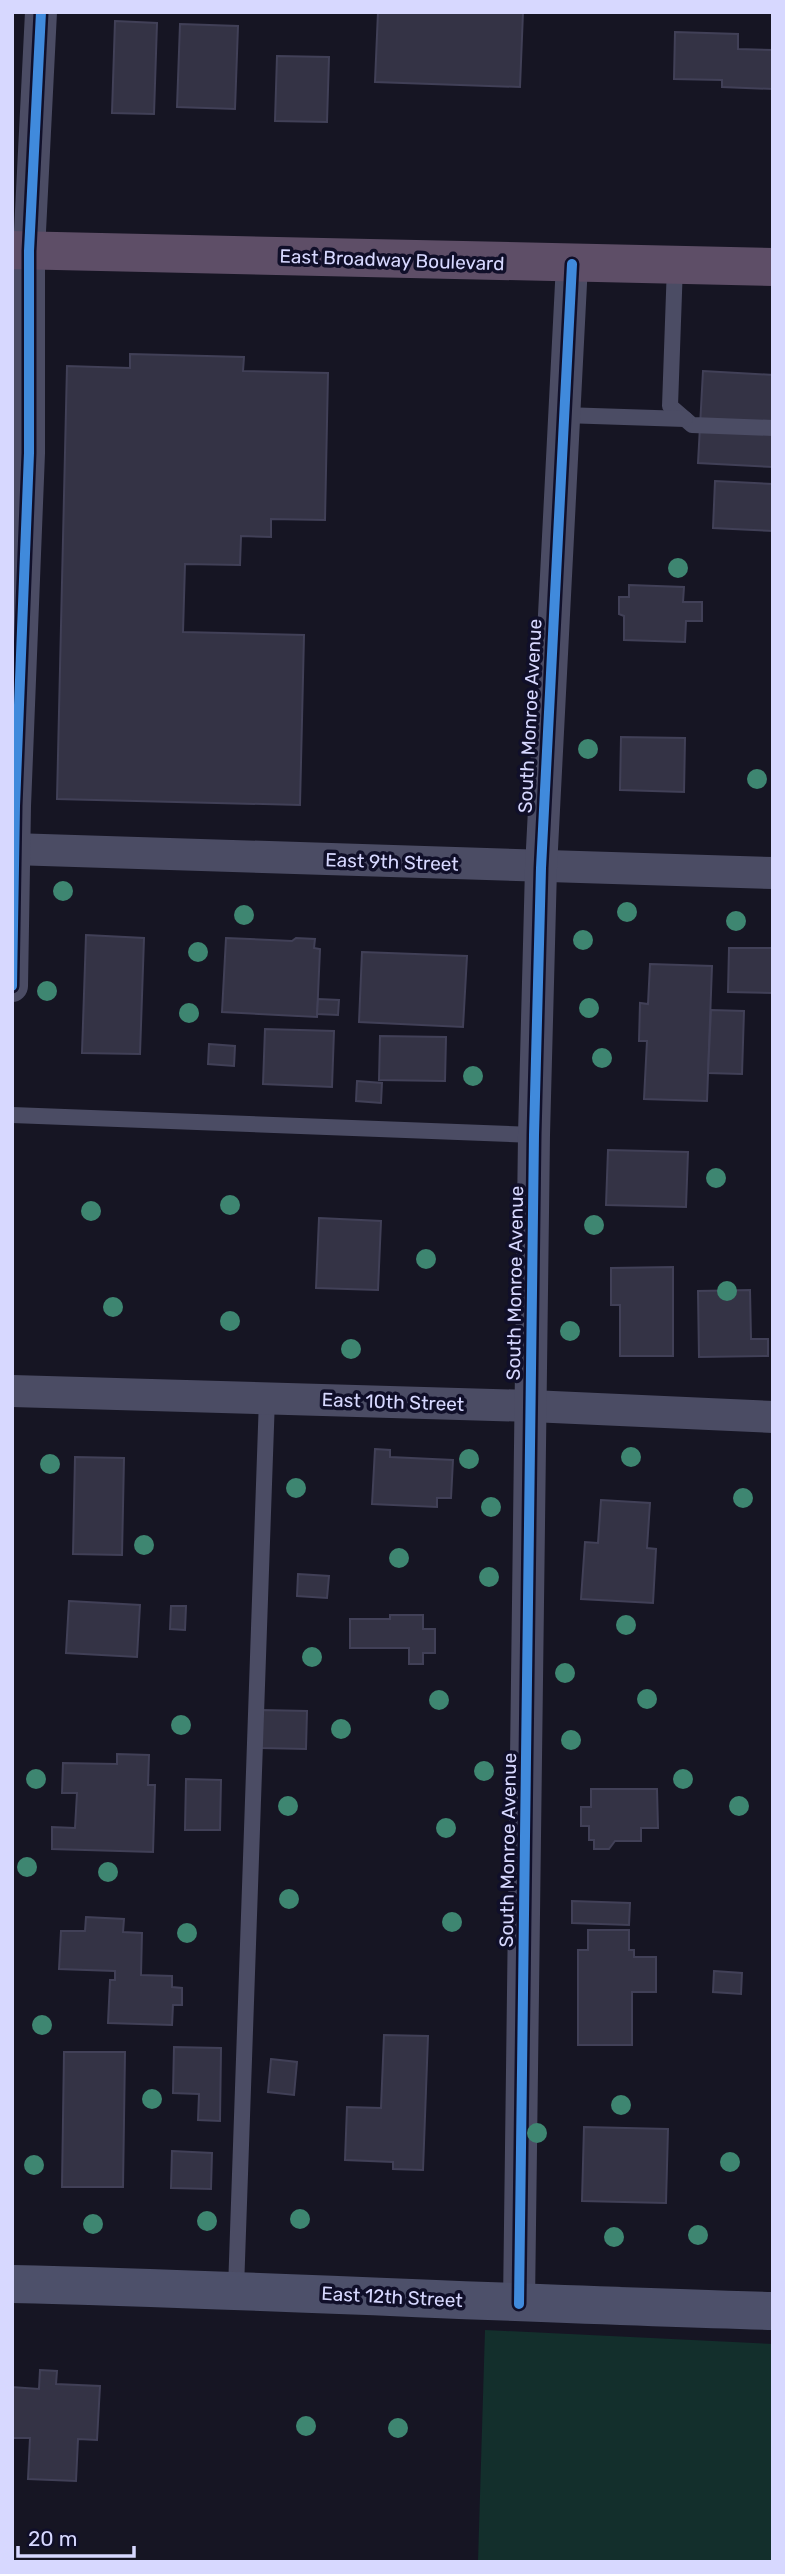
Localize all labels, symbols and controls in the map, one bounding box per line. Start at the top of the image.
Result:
street label: East Broadway Boulevard [279,245,505,275]
street label: South Monroe Avenue [513,618,547,814]
street label: East 9th Street [325,848,460,876]
street label: South Monroe Avenue [502,1186,528,1380]
street label: East 10th Street [321,1388,465,1416]
street label: South Monroe Avenue [495,1753,521,1947]
street label: East 12th Street [321,2282,464,2312]
scale bar [18,2514,133,2558]
text: 20 m [28,2526,77,2551]

